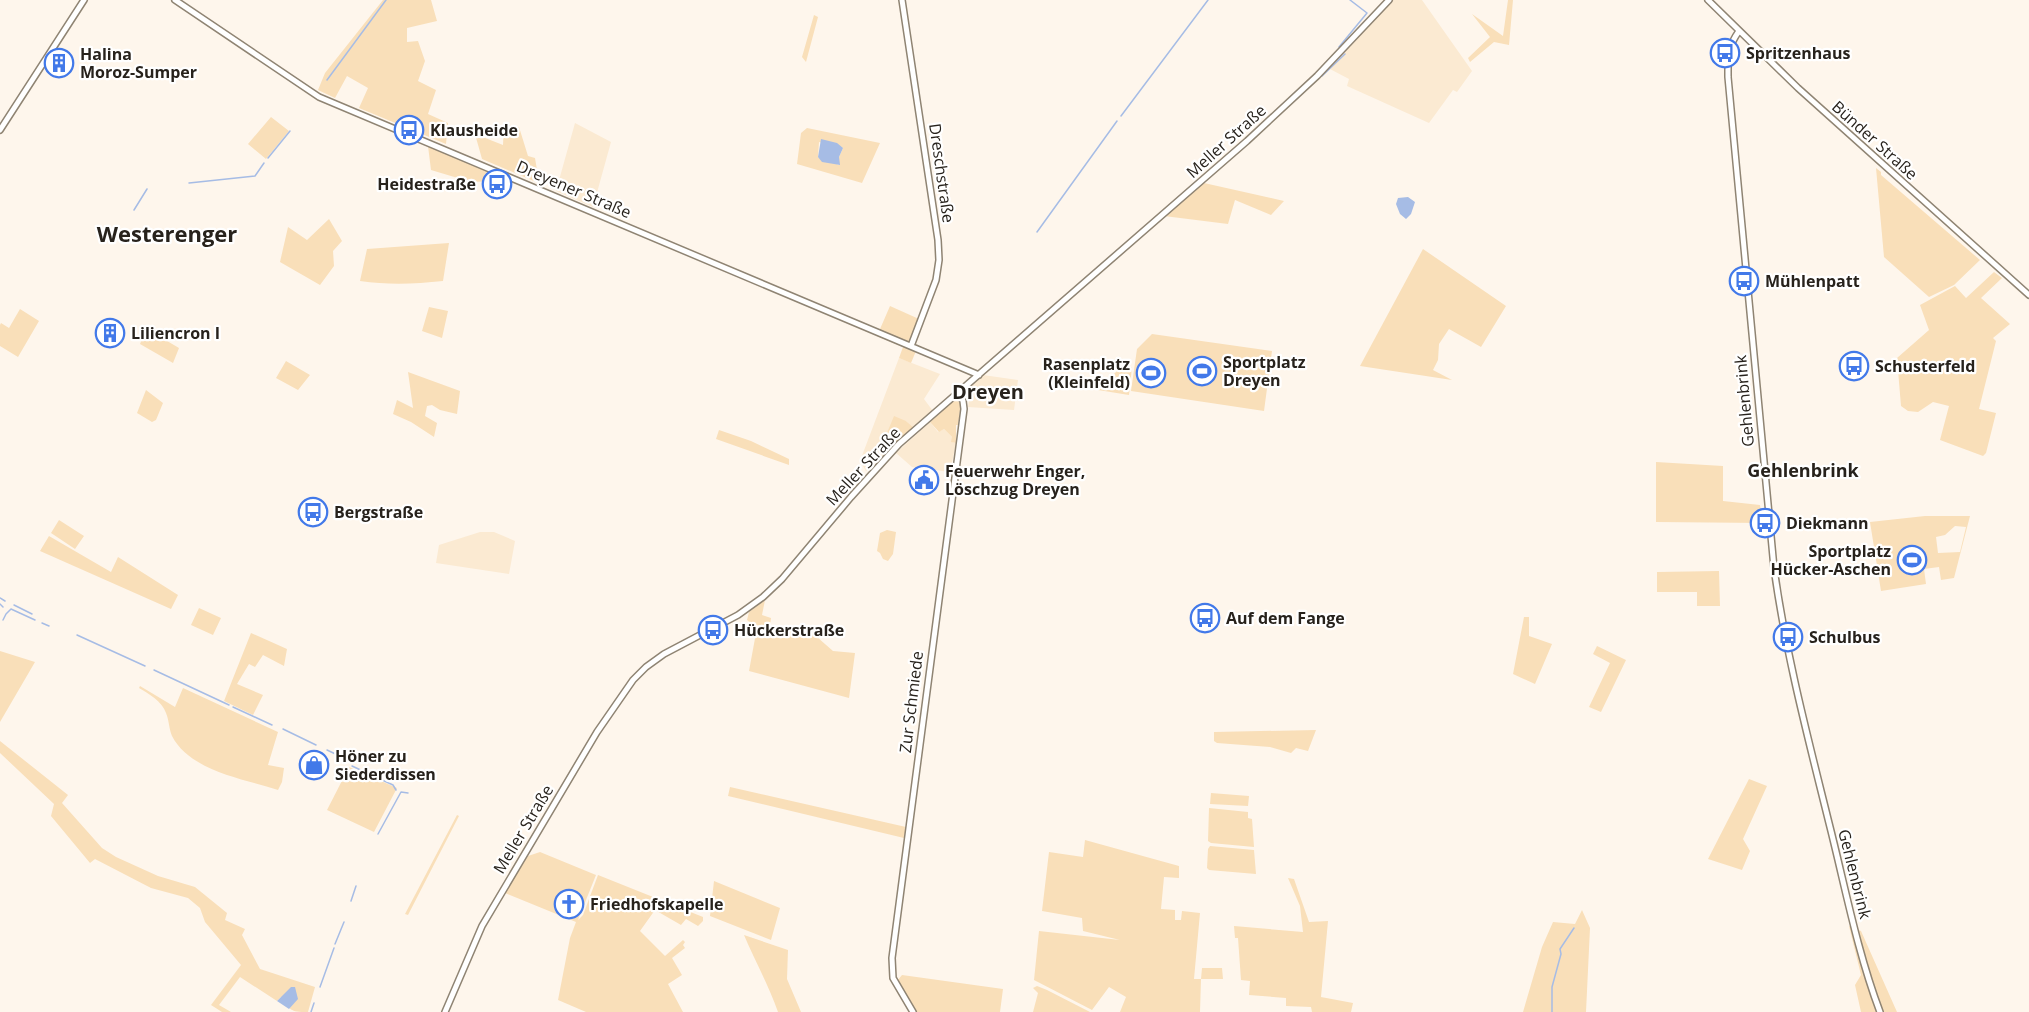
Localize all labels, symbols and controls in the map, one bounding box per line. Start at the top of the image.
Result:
bus stop icon: Spritzenhaus [1709,37,1741,69]
place label: Spritzenhaus [1746,42,1851,64]
place label: Halina Moroz-Sumper [80,43,197,83]
building icon: Halina Moroz-Sumper [43,47,75,79]
street label: Bünder Straße [1827,96,1923,184]
street label: Meller Straße [1181,99,1271,183]
bus stop icon: Klausheide [393,114,425,146]
place label: Klausheide [430,119,518,141]
street label: Dreschstraße [924,122,960,224]
street label: Dreyener Straße [513,155,635,223]
bus stop icon: Heidestraße [481,168,513,200]
place label: Heidestraße [377,173,476,195]
district label: Westerenger [97,218,237,248]
bus stop icon: Mühlenpatt [1728,265,1760,297]
place label: Mühlenpatt [1765,270,1860,292]
building icon: Liliencron I [94,317,126,349]
place label: Liliencron I [131,322,220,344]
bus stop icon: Schusterfeld [1838,350,1870,382]
place label: Sportplatz Dreyen [1223,351,1306,391]
place label: Rasenplatz (Kleinfeld) [1042,353,1130,393]
street label: Gehlenbrink [1729,354,1759,448]
sports icon: Sportplatz Dreyen [1186,355,1218,387]
place label: Schusterfeld [1875,355,1975,377]
sports icon: Rasenplatz (Kleinfeld) [1135,357,1167,389]
district label: Dreyen [952,378,1024,405]
street label: Meller Straße [821,422,905,510]
district label: Gehlenbrink [1747,458,1860,482]
place label: Feuerwehr Enger, Löschzug Dreyen [945,460,1085,500]
public building icon: Feuerwehr Enger, Löschzug Dreyen [908,464,940,496]
bus stop icon: Bergstraße [297,496,329,528]
place label: Bergstraße [334,501,423,523]
bus stop icon: Diekmann [1749,507,1781,539]
place label: Diekmann [1786,512,1869,534]
place label: Sportplatz Hücker-Aschen [1771,540,1891,580]
sports icon: Sportplatz Hücker-Aschen [1896,544,1928,576]
bus stop icon: Auf dem Fange [1189,602,1221,634]
place label: Auf dem Fange [1226,607,1345,629]
bus stop icon: Hückerstraße [697,614,729,646]
place label: Hückerstraße [734,619,844,641]
bus stop icon: Schulbus [1772,621,1804,653]
place label: Schulbus [1809,626,1881,648]
street label: Zur Schmiede [894,650,928,754]
place label: Höner zu Siederdissen [335,745,436,785]
shop icon: Höner zu Siederdissen [298,749,330,781]
street label: Meller Straße [488,780,558,878]
street label: Gehlenbrink [1833,827,1877,922]
church icon: Friedhofskapelle [553,888,585,920]
place label: Friedhofskapelle [590,893,723,915]

